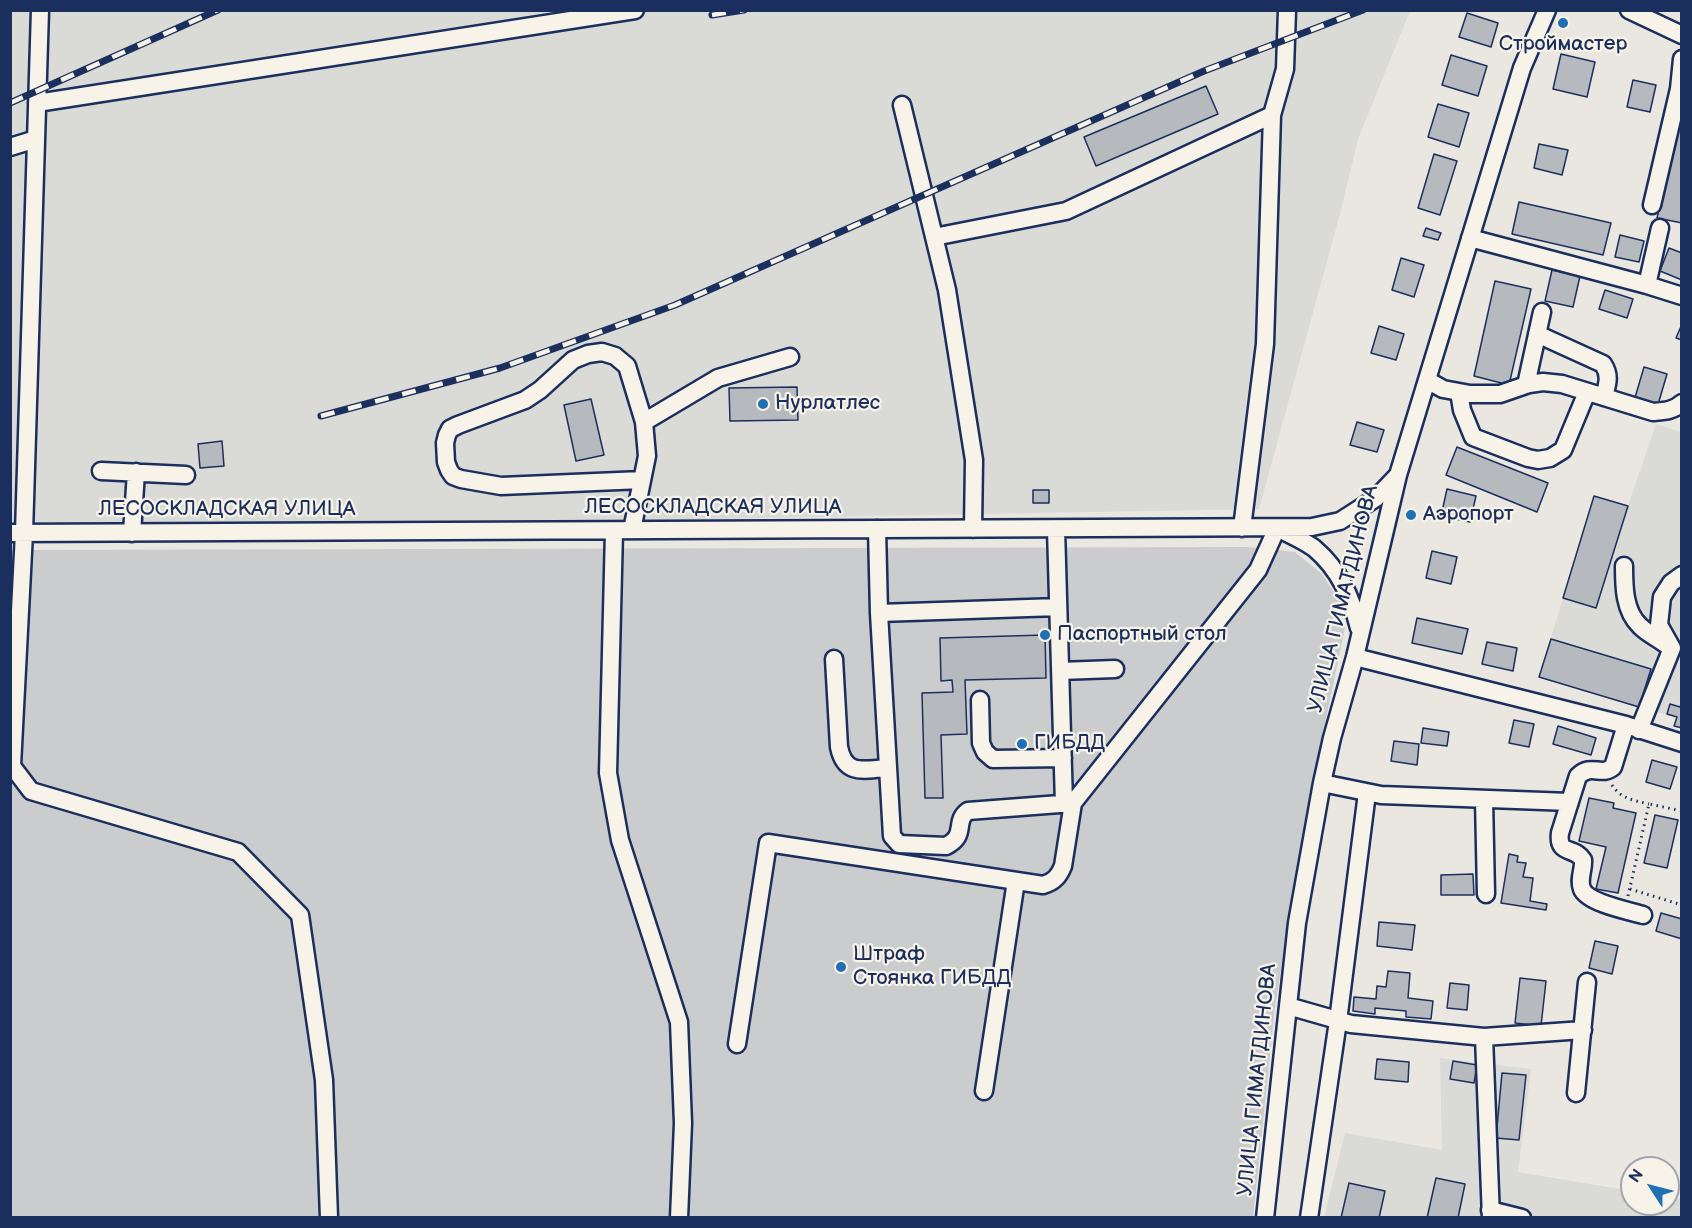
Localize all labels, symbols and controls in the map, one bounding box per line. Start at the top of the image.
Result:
marker: Строймастер [1556,16,1570,30]
place label: Строймастер [1499,32,1627,58]
place label: Нурлатлес [775,391,880,417]
marker: Нурлатлес [756,397,770,411]
street label: УЛИЦА ГИМАТДИНОВА [1303,483,1385,715]
street label: ЛЕСОСКЛАДСКАЯ УЛИЦА [584,495,842,521]
street label: ЛЕСОСКЛАДСКАЯ УЛИЦА [98,497,356,523]
place label: Аэропорт [1423,502,1514,528]
marker: Аэропорт [1404,508,1418,522]
place label: Паспортный стол [1057,622,1227,648]
marker: Паспортный стол [1038,628,1052,642]
place label: ГИБДД [1034,731,1105,757]
marker: ГИБДД [1015,737,1029,751]
place label: Штраф Стоянка ГИБДД [853,942,1011,992]
marker: Штраф Стоянка ГИБДД [834,960,848,974]
street label: УЛИЦА ГИМАТДИНОВА [1233,962,1283,1198]
north arrow [1620,1156,1680,1216]
text: N [1625,1166,1648,1187]

